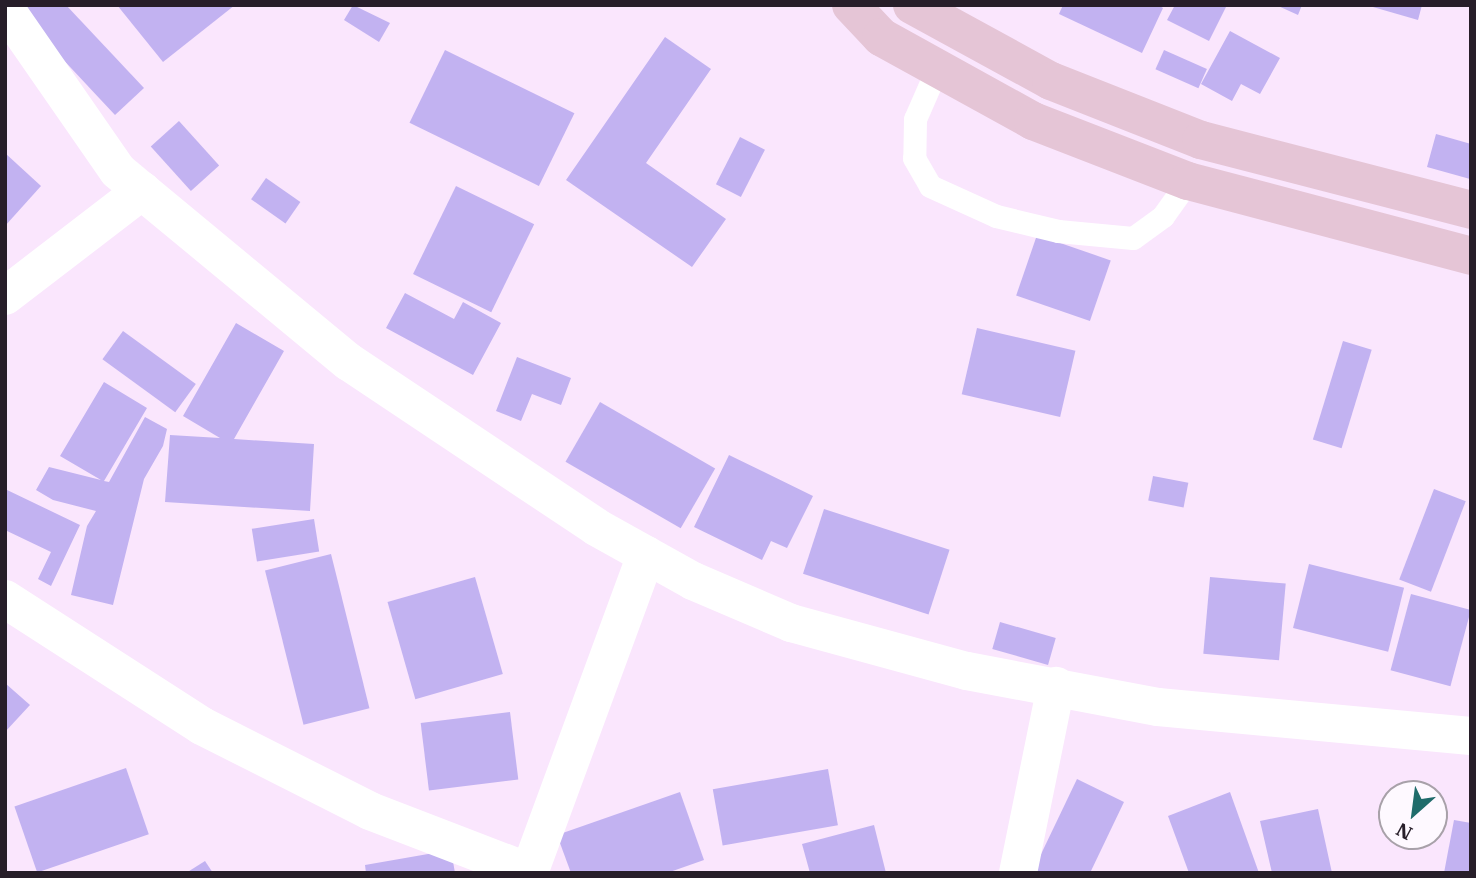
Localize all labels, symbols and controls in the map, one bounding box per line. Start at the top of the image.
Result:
north arrow [1378,780,1448,850]
text: N [1392,818,1416,846]

